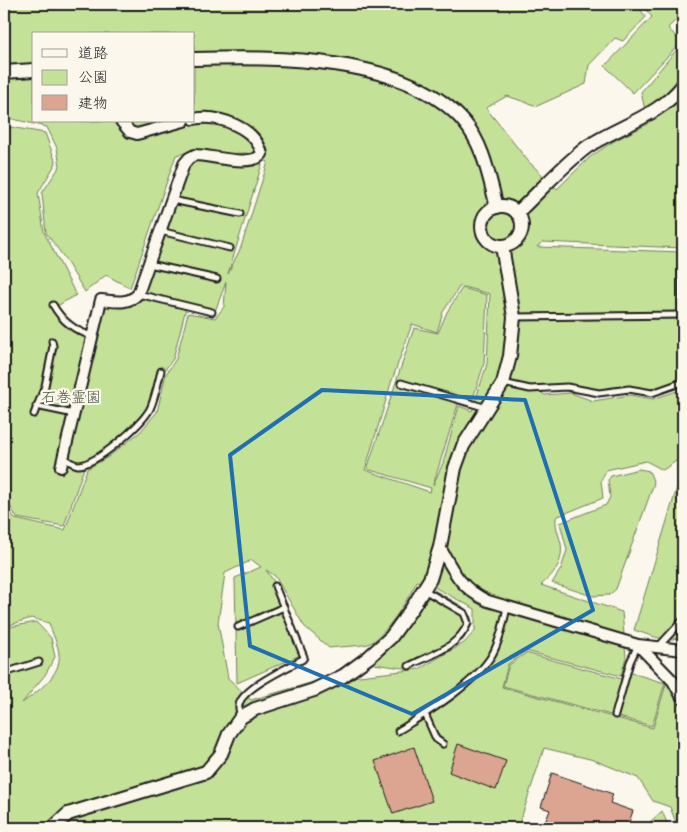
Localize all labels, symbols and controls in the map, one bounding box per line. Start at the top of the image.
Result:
legend [32,32,195,122]
text: 道路 [78,40,108,63]
text: 公園 [78,64,108,87]
text: 建物 [78,90,108,113]
park label: 石巻霊園 [41,384,101,407]

